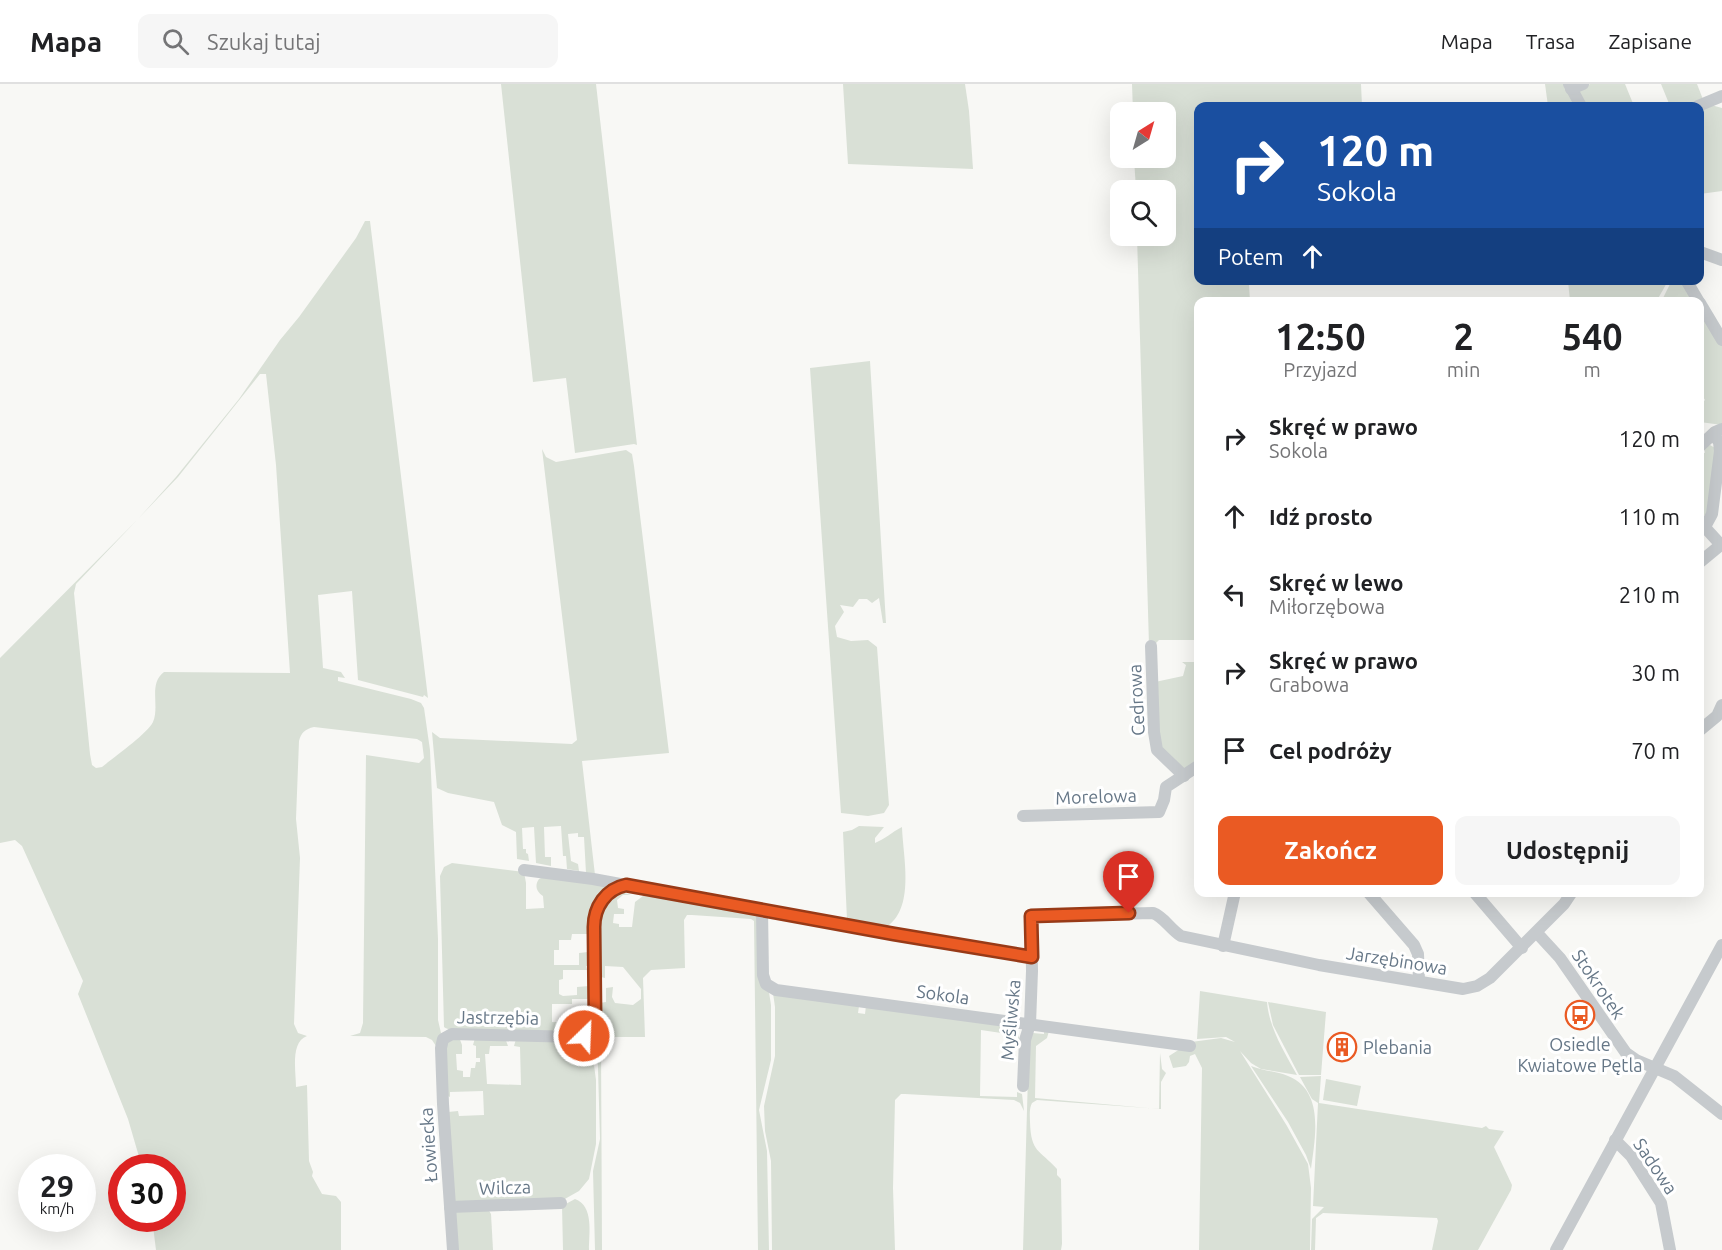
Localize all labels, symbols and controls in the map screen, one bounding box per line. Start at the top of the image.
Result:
search box [138,14,558,68]
icon: search [159,25,192,58]
text: Mapa [30,26,102,57]
text: Szukaj tutaj [207,29,321,54]
text: Mapa [1441,29,1493,53]
text: Trasa [1526,29,1575,53]
text: Zapisane [1608,29,1692,53]
north arrow [1110,102,1176,168]
map controls [1110,102,1176,246]
icon: right [1218,126,1296,204]
text: 120 m [1317,127,1434,174]
text: Sokola [1317,176,1397,206]
button: search [1110,180,1176,246]
icon: ahead [1296,240,1329,273]
text: Potem [1218,244,1284,269]
text: 12:50 [1275,316,1365,357]
text: 2 [1453,316,1474,357]
text: 540 [1562,316,1623,357]
text: Przyjazd [1283,358,1358,381]
text: min [1447,358,1480,381]
text: m [1584,358,1601,381]
text: Skręć w prawo [1269,414,1418,439]
icon: right [1218,422,1251,455]
text: 120 m [1619,426,1680,451]
text: Sokola [1269,439,1328,462]
icon: ahead [1218,500,1251,533]
text: Idź prosto [1269,504,1373,529]
text: 110 m [1619,504,1680,529]
text: Skręć w lewo [1269,570,1403,595]
icon: left [1218,578,1251,611]
text: 210 m [1619,582,1680,607]
text: Miłorzębowa [1269,595,1385,618]
text: Skręć w prawo [1269,648,1418,673]
icon: right [1218,656,1251,689]
text: 30 m [1631,660,1680,685]
street label: Cedrowa [1124,664,1148,736]
text: Grabowa [1269,673,1349,696]
icon: arrive [1218,734,1251,767]
text: Cel podróży [1269,738,1392,763]
text: 70 m [1631,738,1680,763]
street label: Morelowa [1055,785,1137,807]
button: Zakończ [1218,816,1443,885]
button: Udostępnij [1455,816,1680,885]
pin [1103,851,1154,913]
icon: arrive [1112,860,1145,893]
street label: Jarzębinowa [1345,942,1449,978]
street label: Stokrotek [1568,945,1630,1023]
street label: Myśliwska [996,979,1024,1061]
street label: Sokola [915,980,971,1008]
bus stop icon: Osiedle Kwiatowe Pętla [1564,999,1596,1031]
position arrow [552,1004,616,1068]
street label: Jastrzębia [457,1006,539,1028]
building icon: Plebania [1326,1031,1358,1063]
place label: Osiedle Kwiatowe Pętla [1518,1034,1642,1075]
place label: Plebania [1363,1037,1432,1057]
street label: Łowiecka [415,1107,441,1183]
street label: Sadowa [1630,1134,1682,1198]
speed limit sign: 30 [108,1154,186,1232]
text: 29 [40,1169,74,1203]
street label: Wilcza [479,1176,531,1198]
text: km/h [40,1200,74,1217]

